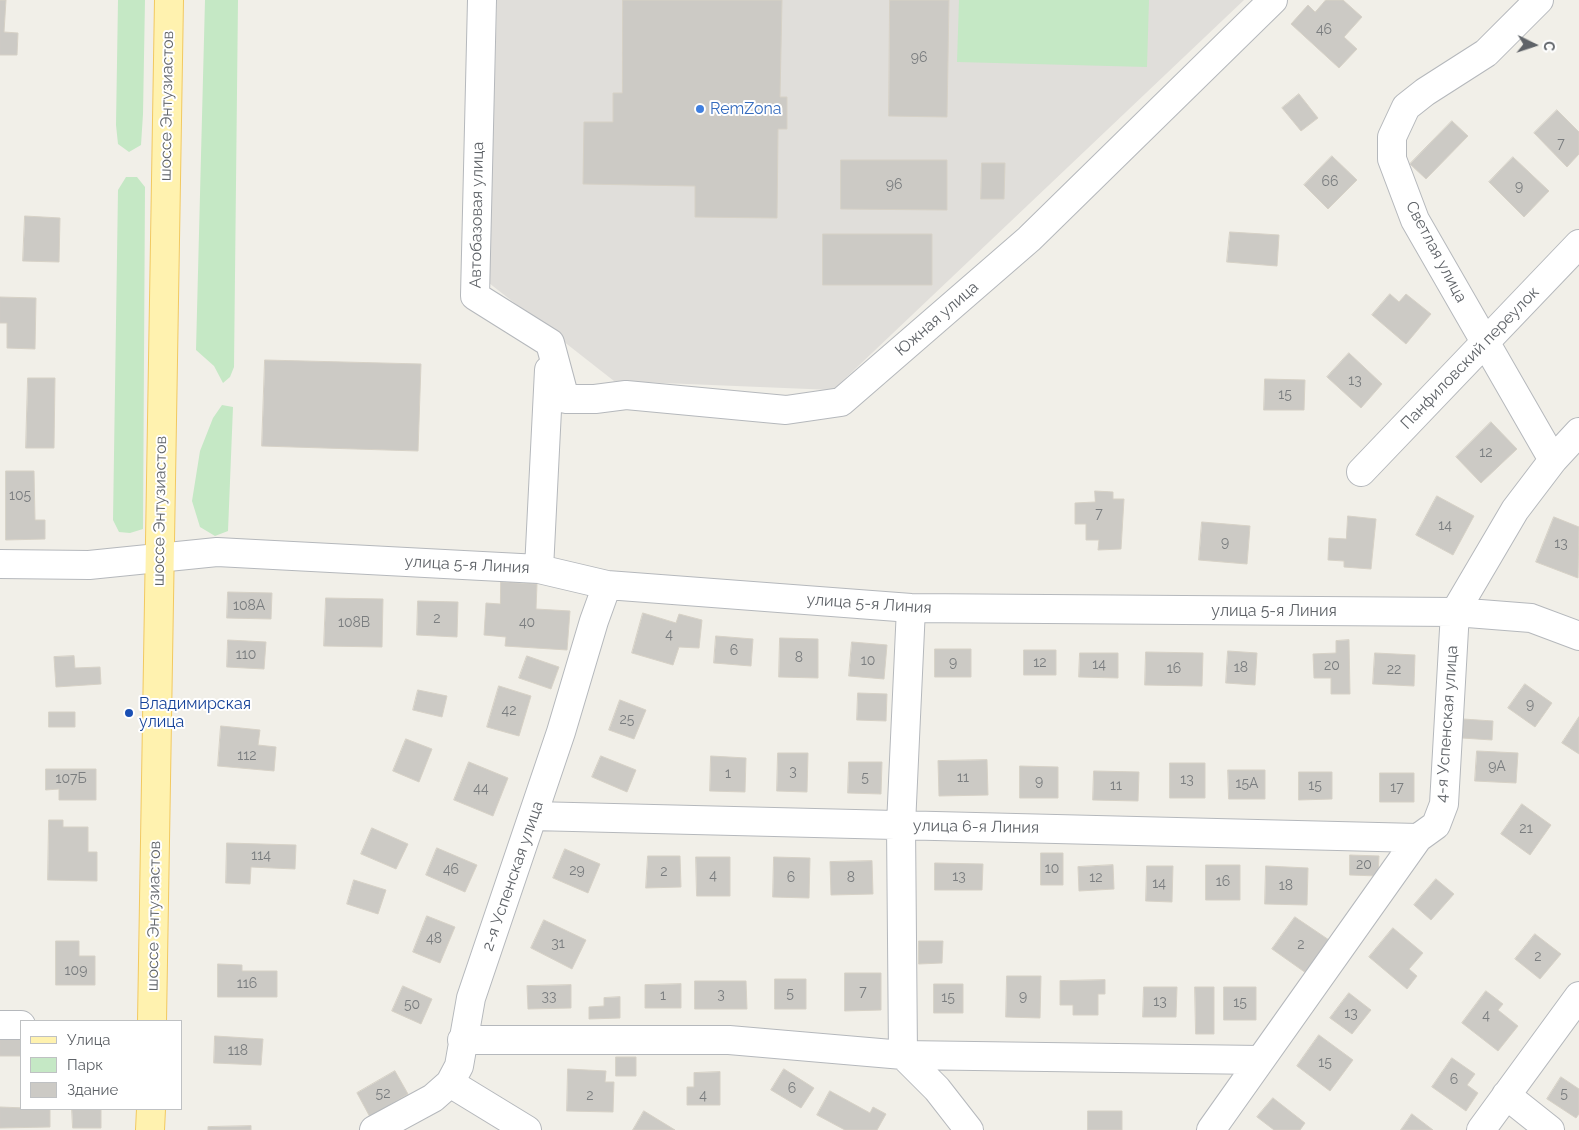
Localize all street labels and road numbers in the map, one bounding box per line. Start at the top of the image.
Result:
street label: шоссе Энтузиастов [156,31,178,181]
street label: Автобазовая улица [466,141,488,289]
street label: Светлая улица [1401,198,1471,306]
street label: Южная улица [891,278,983,360]
street label: Панфиловский переулок [1397,283,1543,433]
street label: шоссе Энтузиастов [149,436,171,586]
street label: улица 5-я Линия [404,552,530,578]
street label: улица 5-я Линия [806,590,932,618]
street label: улица 5-я Линия [1211,601,1337,621]
street label: 4-я Успенская улица [1432,645,1462,803]
street label: 2-я Успенская улица [478,798,548,954]
street label: улица 6-я Линия [913,816,1039,838]
street label: шоссе Энтузиастов [143,841,165,991]

